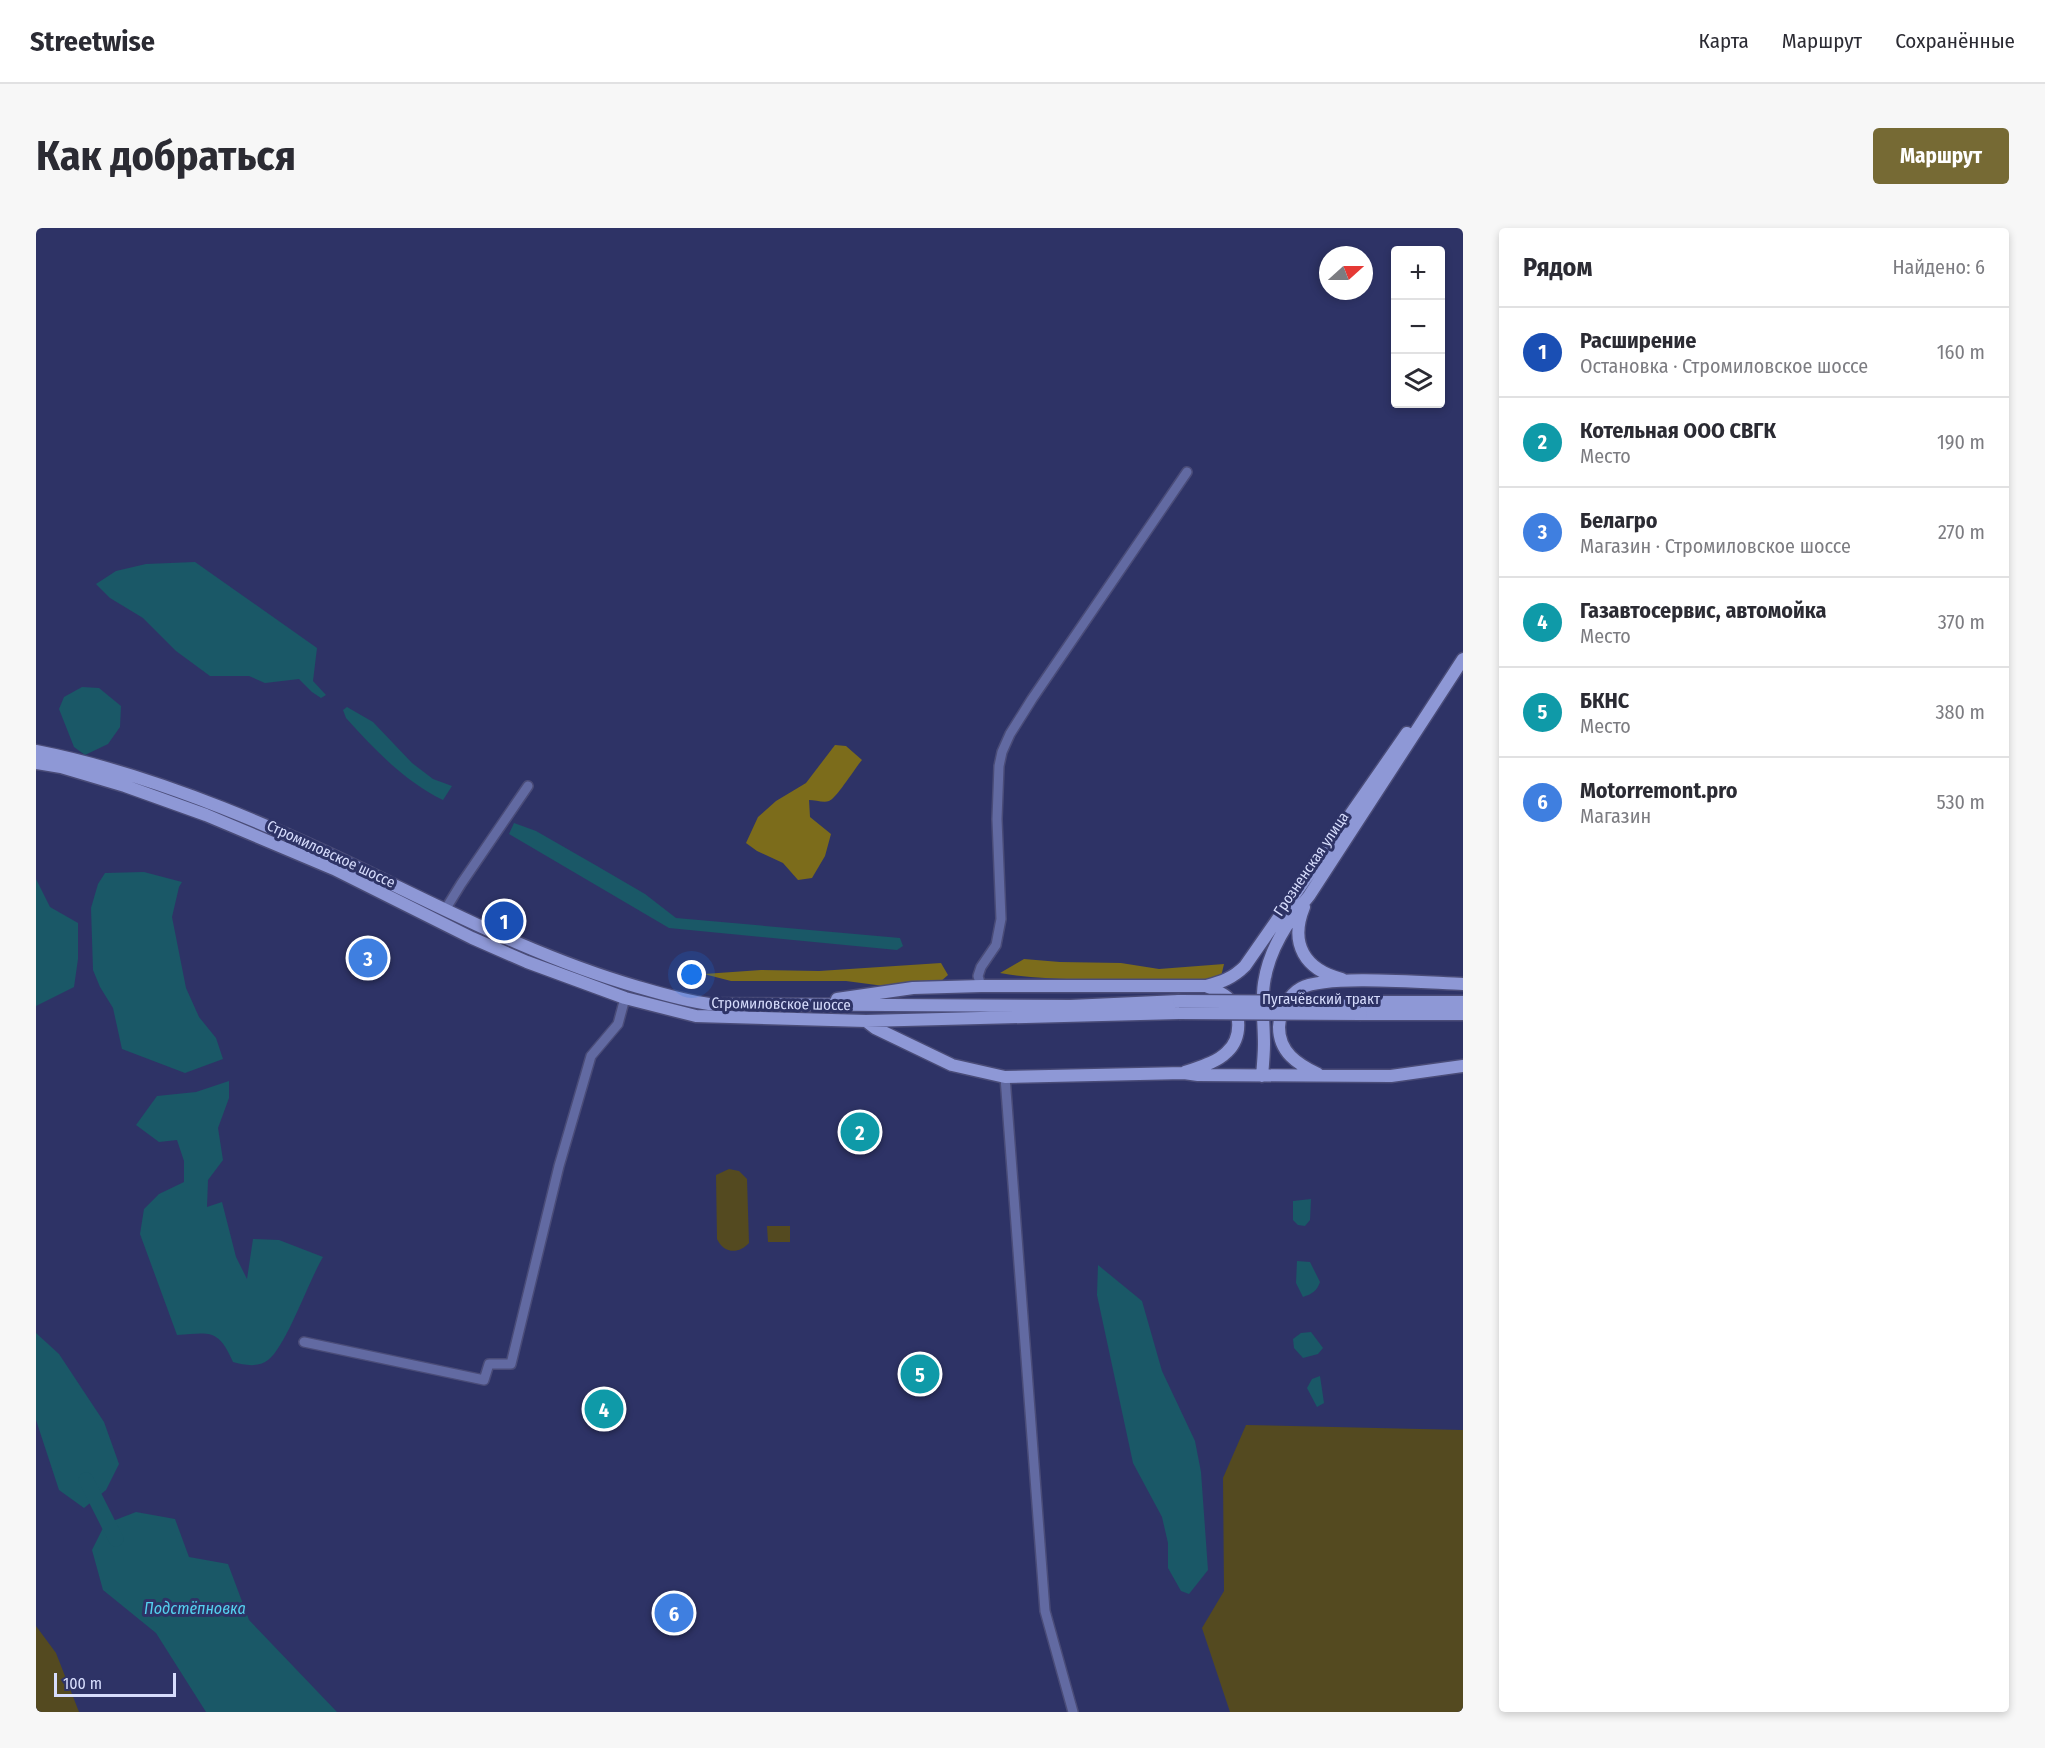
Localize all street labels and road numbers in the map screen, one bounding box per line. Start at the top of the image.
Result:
street label: Грозненская улица [1270,809,1352,919]
street label: Стромиловское шоссе [264,816,398,892]
street label: Пугачёвский тракт [1262,990,1381,1008]
street label: Стромиловское шоссе [711,994,851,1014]

